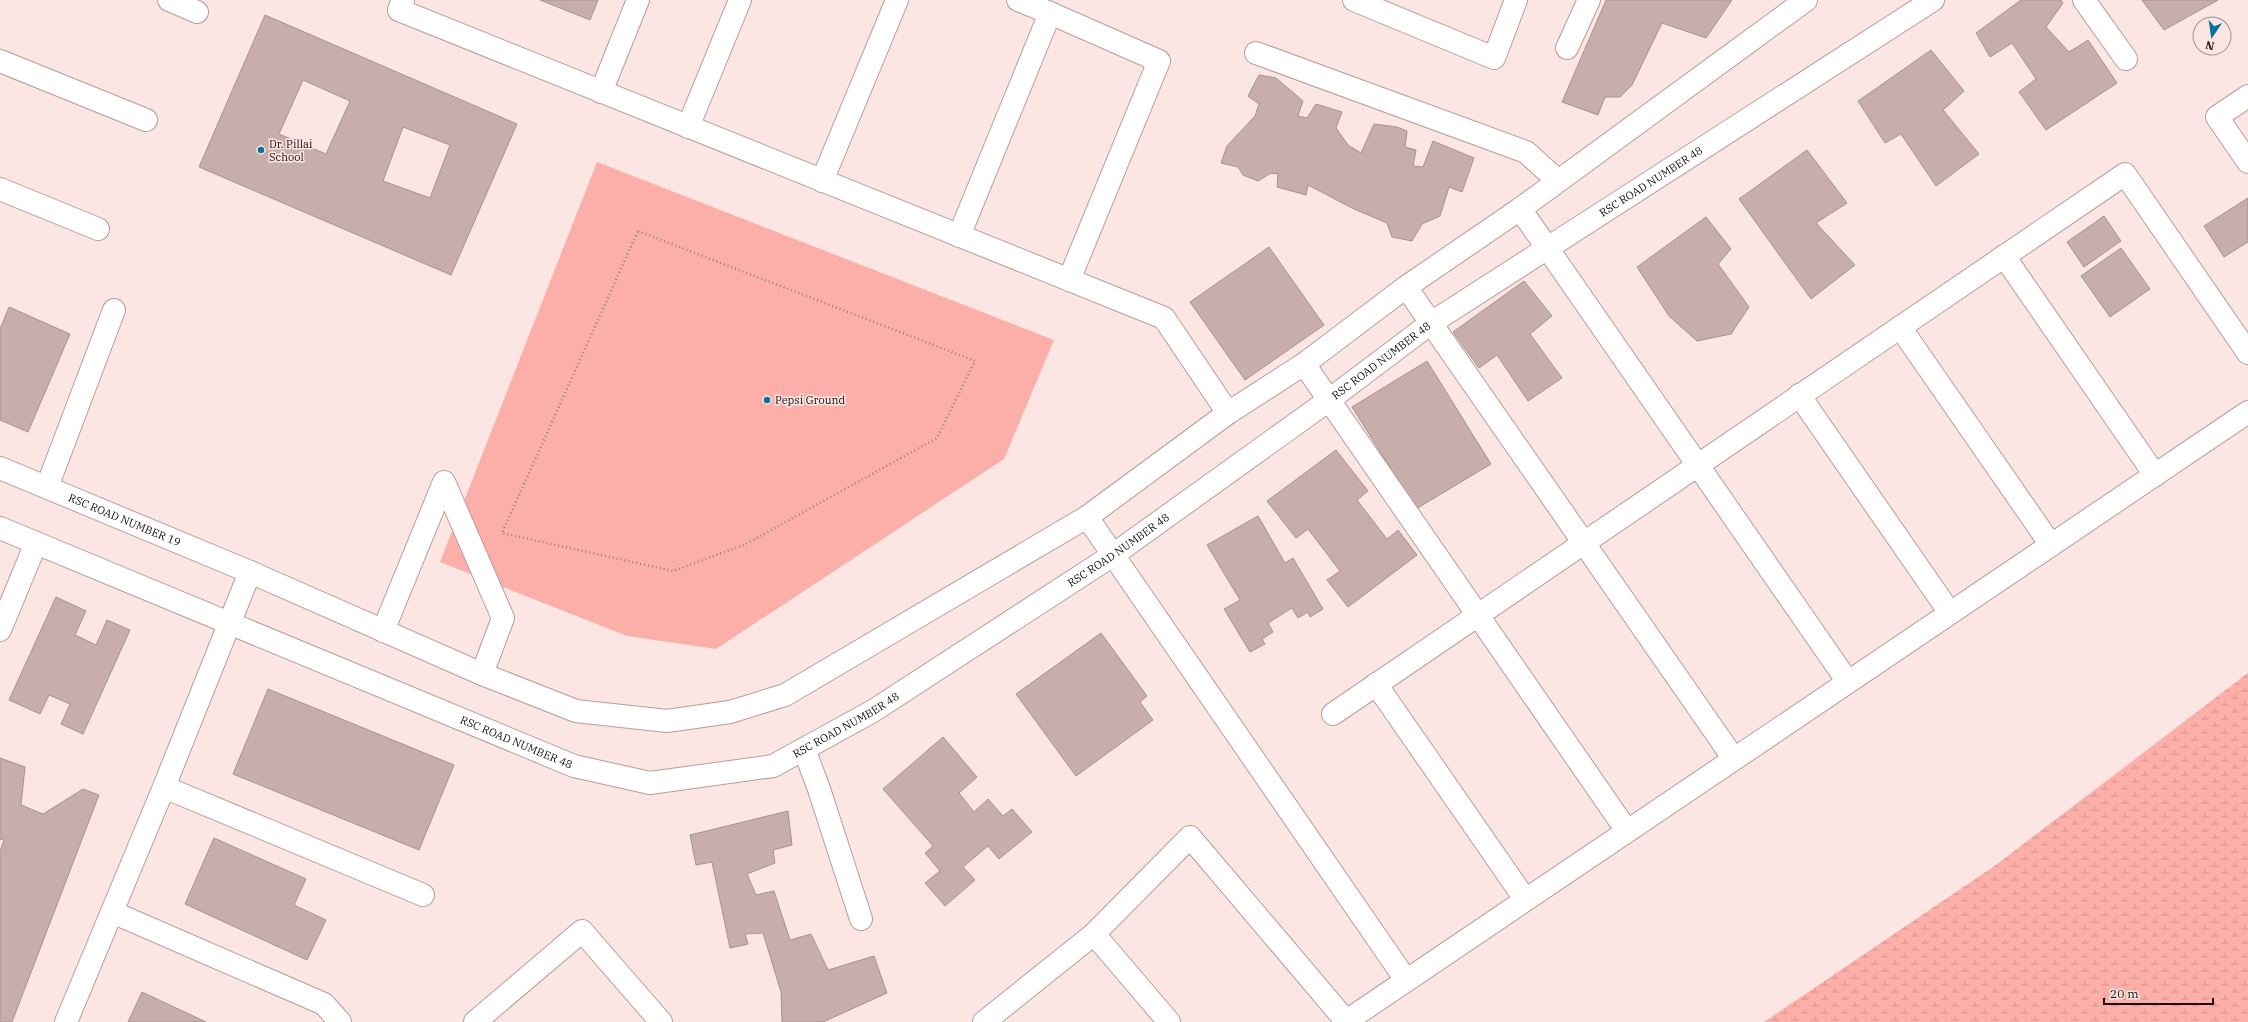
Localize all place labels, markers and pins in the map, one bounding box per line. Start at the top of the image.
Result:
place label: Dr. Pillai School [269,137,313,164]
marker: Dr. Pillai School [256,145,266,155]
place label: Pepsi Ground [775,393,846,407]
marker: Pepsi Ground [762,395,772,405]

